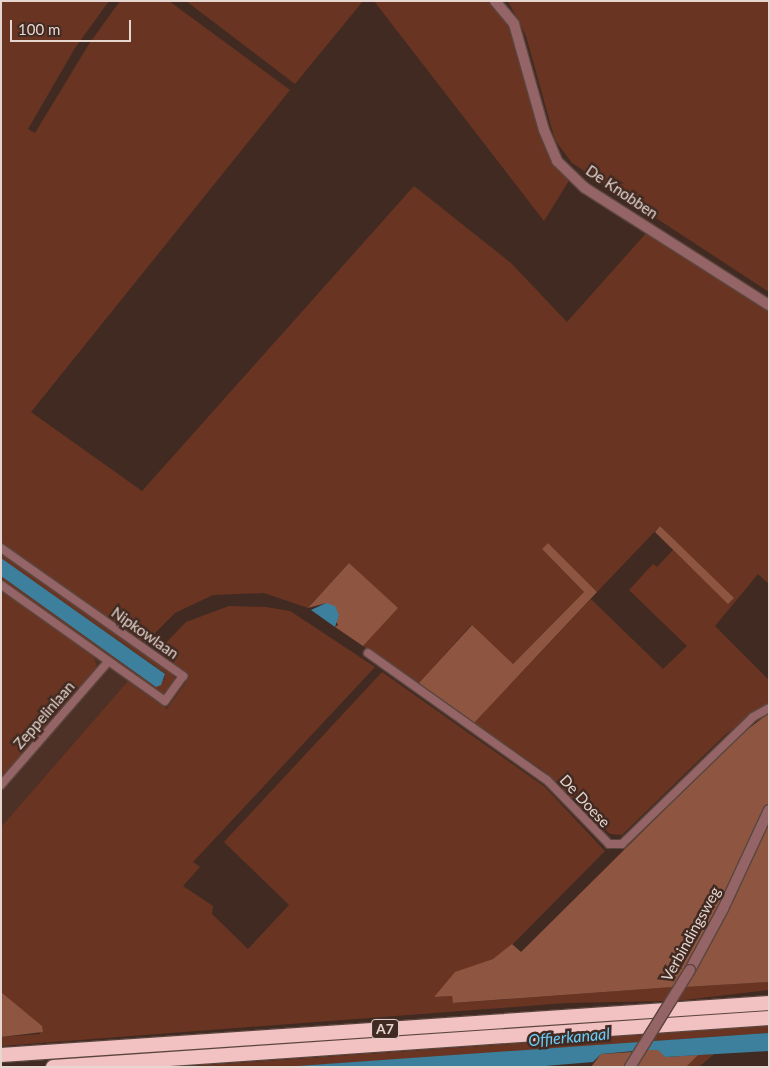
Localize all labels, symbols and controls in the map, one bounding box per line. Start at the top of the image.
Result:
scale bar [12,10,134,42]
text: 100 m [18,20,60,38]
street label: De Knobben [583,161,661,223]
street label: Nipkowlaan [108,603,182,663]
street label: Zeppelinlaan [10,678,78,752]
street label: De Doese [556,771,614,831]
street label: Verbindingsweg [658,884,724,984]
road number: A7 [370,1018,400,1040]
water label: Offierkanaal [527,1024,611,1050]

